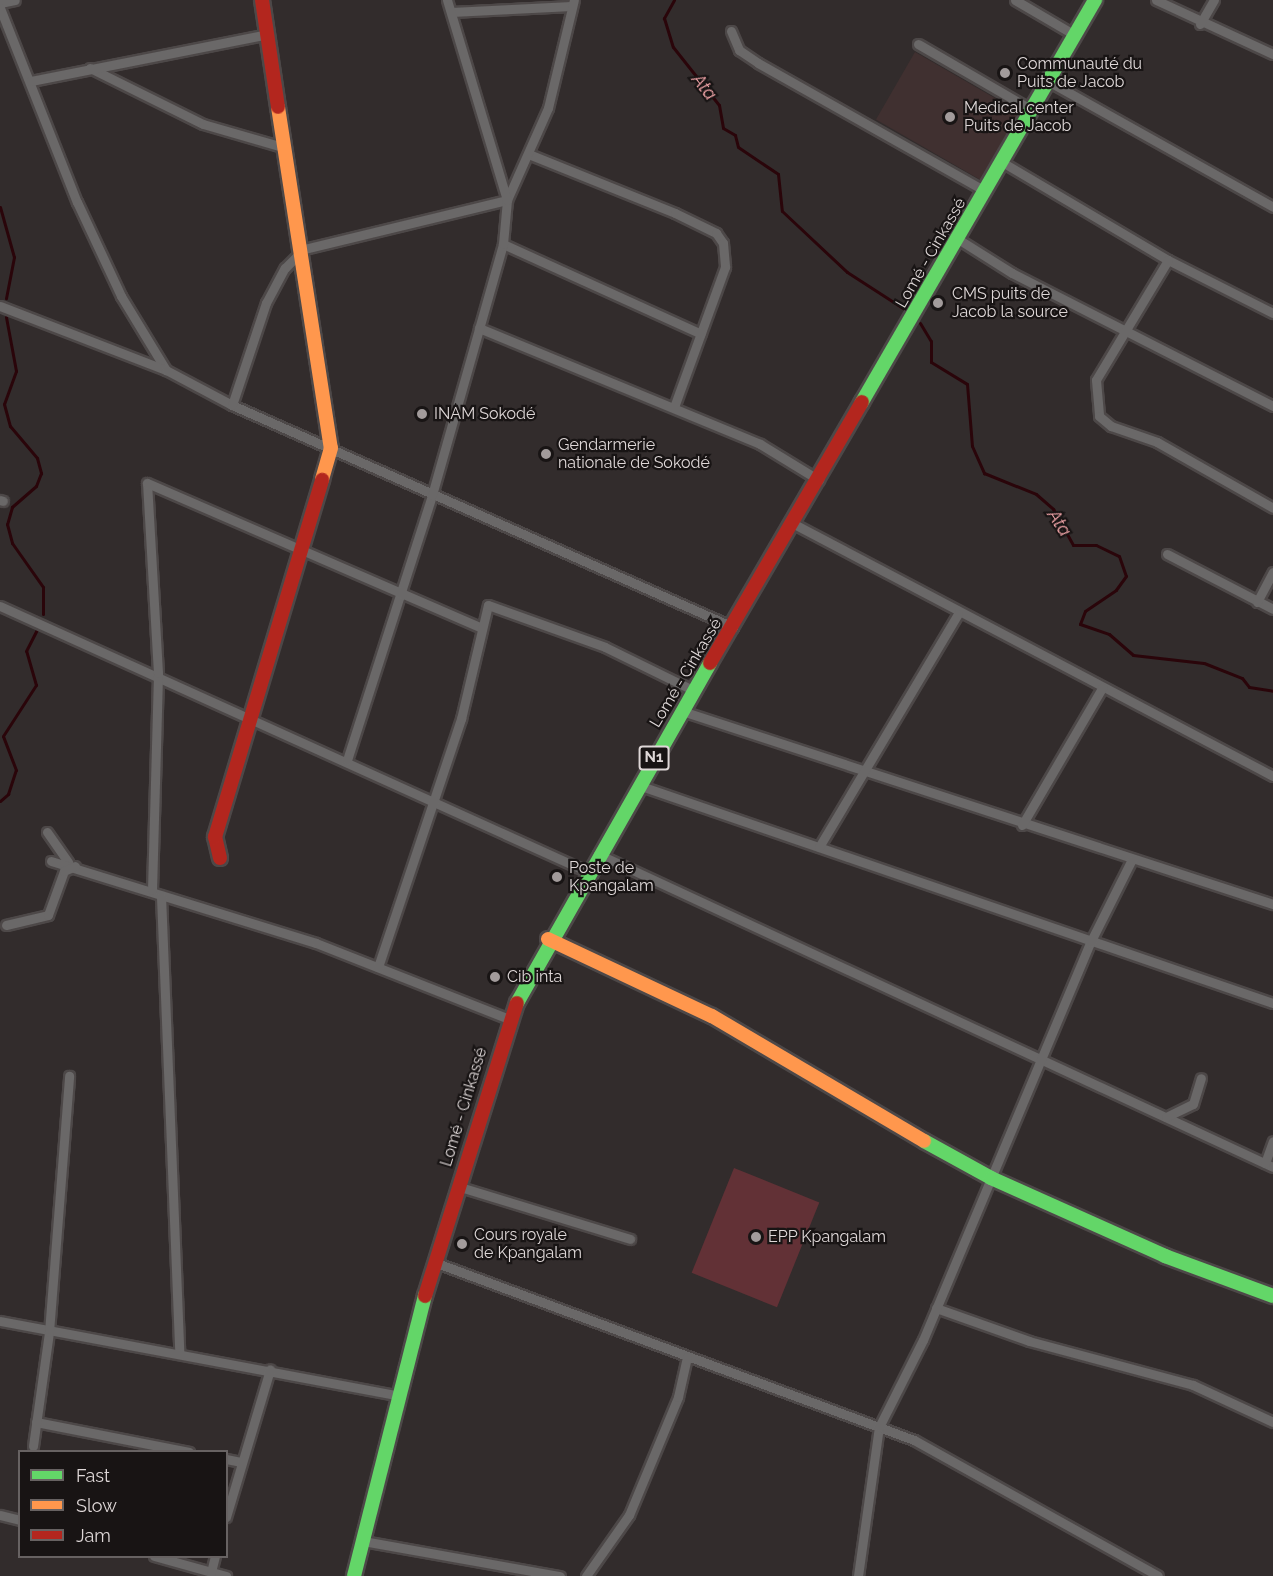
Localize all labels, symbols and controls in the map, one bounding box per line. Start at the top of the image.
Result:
place label: Communauté du Puits de Jacob [1017,54,1142,92]
marker: Communauté du Puits de Jacob [998,66,1012,80]
water label: Ata [687,69,721,105]
place label: Medical center Puits de Jacob [964,98,1074,136]
marker: Medical center Puits de Jacob [941,108,959,126]
street label: Lomé - Cinkassé [892,195,970,311]
place label: CMS puits de Jacob la source [952,284,1068,322]
marker: CMS puits de Jacob la source [929,294,947,312]
place label: INAM Sokodé [434,404,535,424]
marker: INAM Sokodé [415,407,429,421]
place label: Gendarmerie nationale de Sokodé [558,435,710,473]
marker: Gendarmerie nationale de Sokodé [539,447,553,461]
water label: Ata [1042,506,1076,540]
street label: Lomé - Cinkassé [646,615,726,731]
road number: N1 [638,746,670,770]
place label: Poste de Kpangalam [569,858,654,896]
marker: Poste de Kpangalam [550,870,564,884]
place label: Cib inta [507,967,562,987]
marker: Cib inta [488,970,502,984]
street label: Lomé - Cinkassé [437,1045,491,1169]
place label: Cours royale de Kpangalam [474,1225,582,1263]
place label: EPP Kpangalam [768,1227,886,1247]
marker: EPP Kpangalam [749,1230,763,1244]
marker: Cours royale de Kpangalam [455,1237,469,1251]
legend [18,1450,228,1558]
text: Fast [76,1465,110,1486]
text: Slow [76,1495,117,1516]
text: Jam [76,1525,111,1546]

